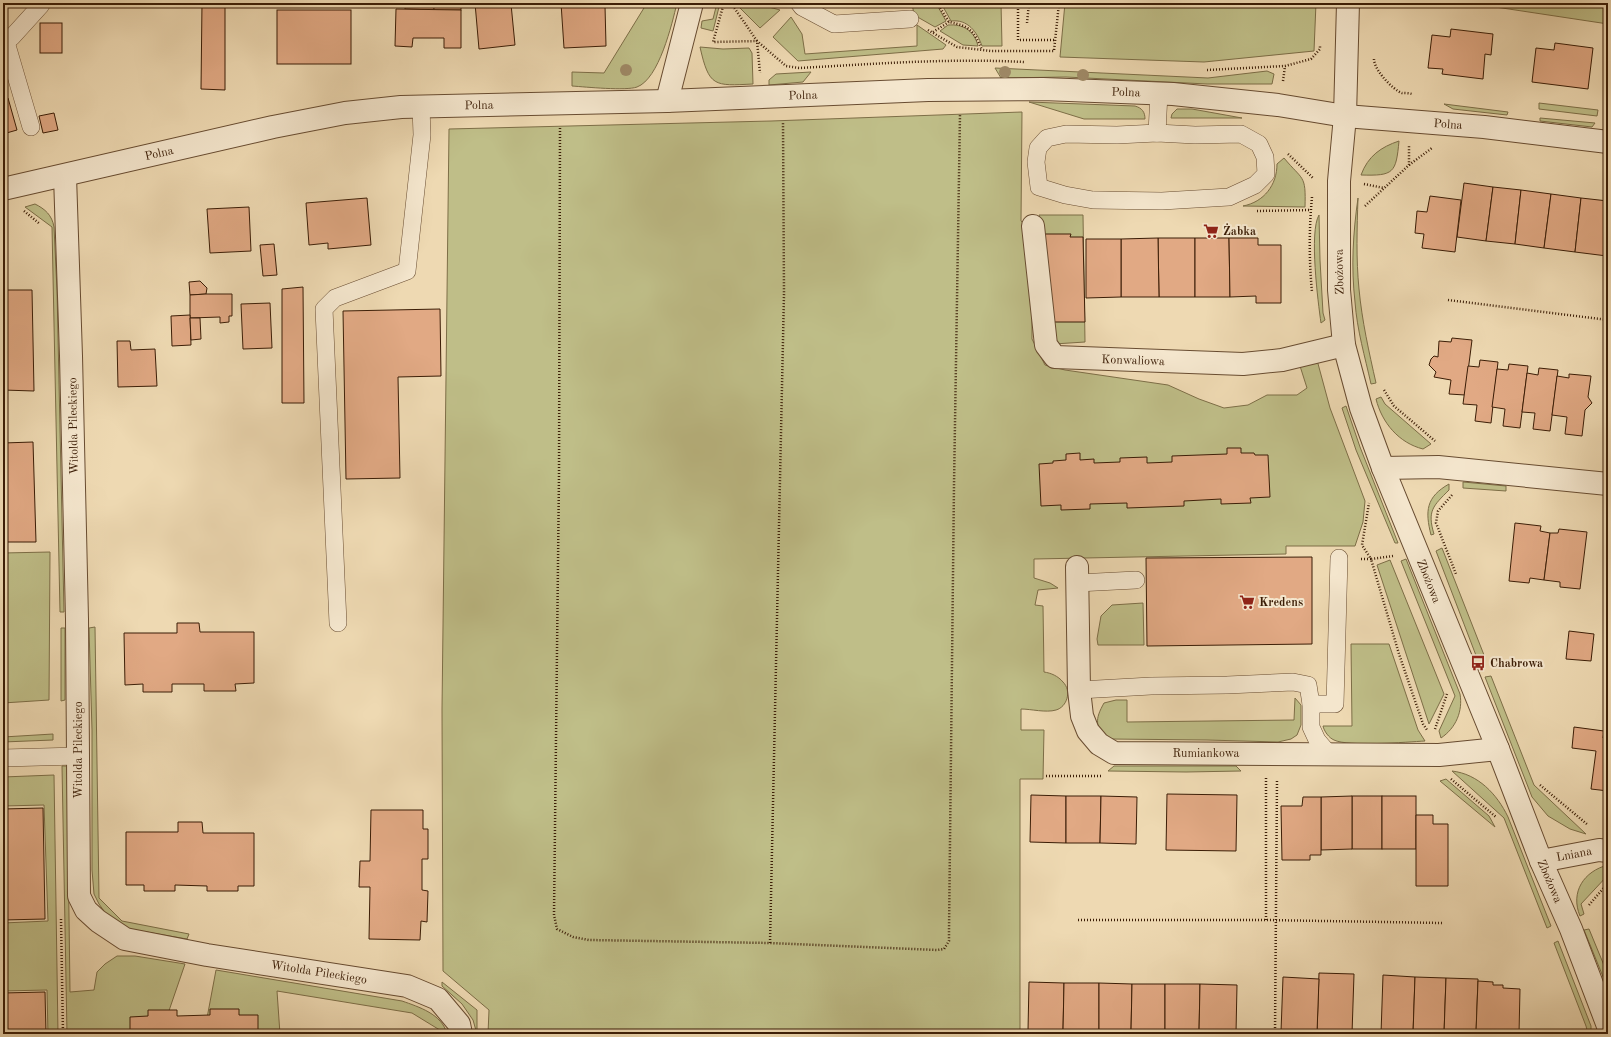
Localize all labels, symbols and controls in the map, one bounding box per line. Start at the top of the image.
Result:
street label: Polna [1111,86,1141,100]
street label: Polna [788,89,818,103]
street label: Polna [464,100,494,112]
street label: Polna [1433,118,1463,132]
street label: Polna [144,145,175,163]
supermarket icon: Żabka [1202,222,1220,240]
place label: Żabka [1223,223,1256,238]
street label: Zbożowa [1334,249,1346,295]
street label: Konwaliowa [1101,354,1165,368]
street label: Witolda Pileckiego [67,377,81,475]
street label: Zbożowa [1414,558,1442,605]
supermarket icon: Kredens [1238,593,1256,611]
place label: Kredens [1259,597,1303,609]
bus stop icon: Chabrowa [1469,654,1487,672]
place label: Chabrowa [1490,658,1543,670]
street label: Witolda Pileckiego [73,701,85,799]
street label: Rumiankowa [1172,748,1240,760]
street label: Lniana [1555,846,1593,864]
street label: Zbożowa [1535,858,1564,905]
street label: Witolda Pileckiego [270,959,368,987]

